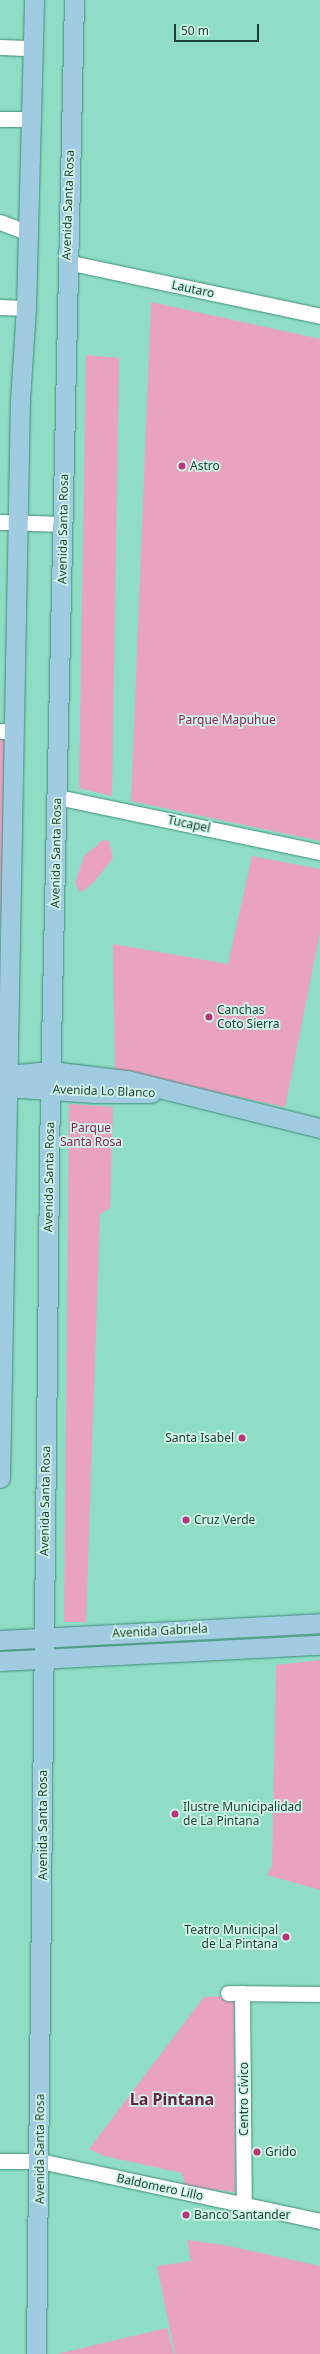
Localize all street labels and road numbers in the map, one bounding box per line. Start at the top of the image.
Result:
street label: Avenida Santa Rosa [59,150,77,260]
street label: Lautaro [170,277,216,301]
street label: Avenida Santa Rosa [55,474,71,584]
street label: Avenida Santa Rosa [48,798,64,908]
street label: Tucapel [166,812,212,836]
street label: Avenida Lo Blanco [52,1082,156,1100]
street label: Avenida Santa Rosa [41,1122,57,1232]
street label: Avenida Santa Rosa [37,1446,53,1556]
street label: Avenida Gabriela [112,1621,208,1641]
street label: Avenida Santa Rosa [36,1770,50,1880]
street label: Centro Cívico [237,2062,251,2136]
street label: Avenida Santa Rosa [33,2094,47,2204]
street label: Baldomero Lillo [115,2171,205,2203]

